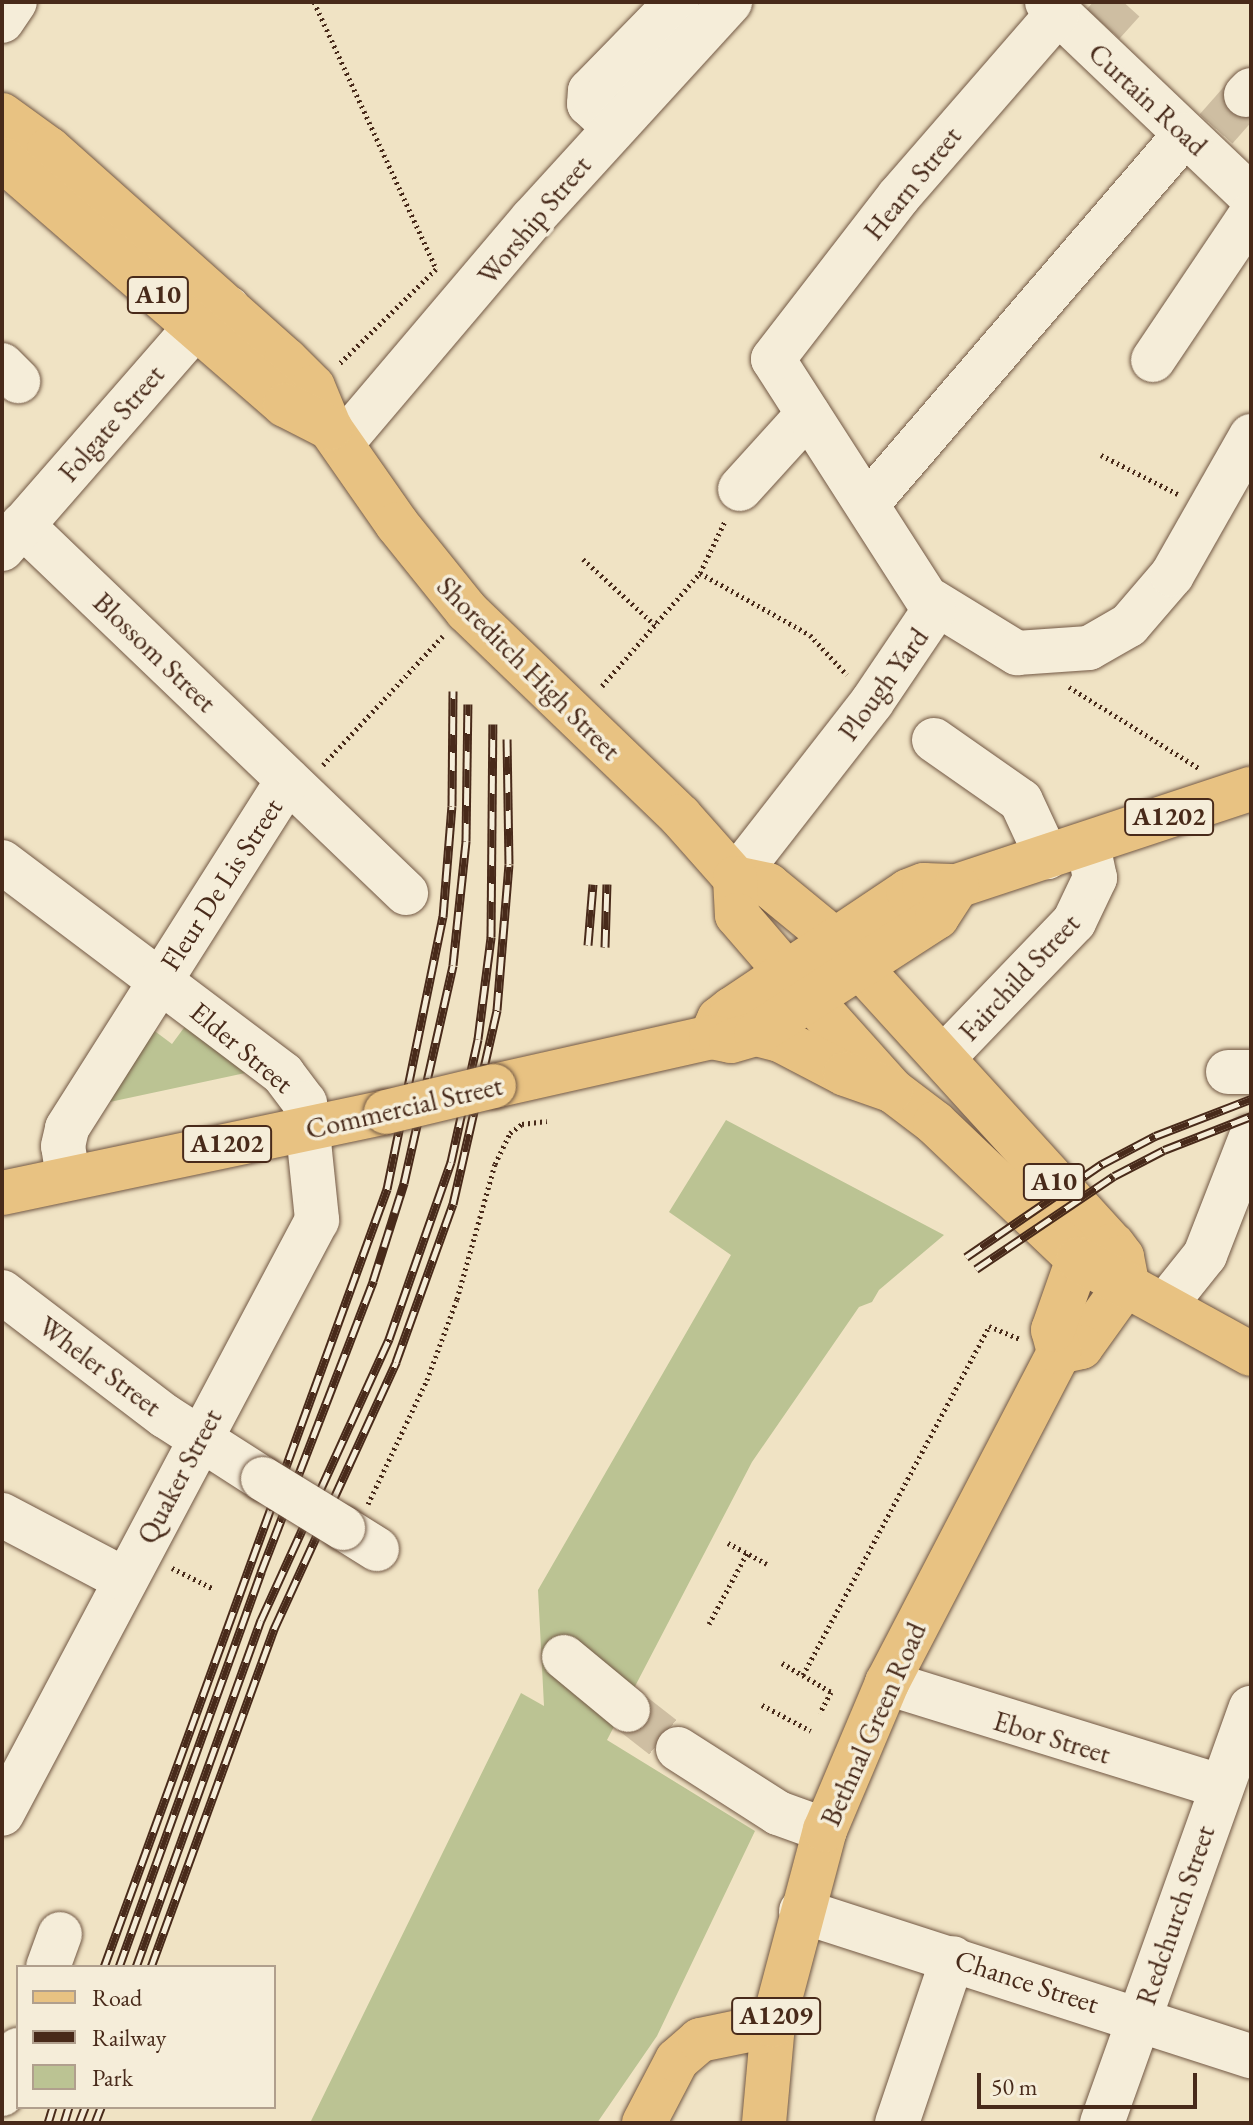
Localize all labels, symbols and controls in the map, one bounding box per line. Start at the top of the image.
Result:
street label: Curtain Road [1082,36,1214,162]
street label: Hearn Street [856,120,968,246]
street label: Worship Street [470,149,598,291]
road number: A10 [126,273,190,317]
street label: Folgate Street [51,358,171,488]
street label: Shoreditch High Street [430,569,628,767]
street label: Blossom Street [87,585,223,719]
street label: Plough Yard [831,621,935,747]
street label: Fleur De Lis Street [153,792,289,976]
road number: A1202 [1123,795,1215,839]
street label: Fairchild Street [952,906,1086,1048]
street label: Elder Street [184,994,300,1100]
street label: Commercial Street [302,1068,506,1146]
road number: A1202 [181,1122,273,1166]
road number: A10 [1022,1160,1086,1204]
street label: Wheler Street [32,1309,168,1423]
street label: Quaker Street [129,1403,229,1549]
street label: Bethnal Green Road [813,1617,933,1831]
street label: Ebor Street [989,1703,1115,1771]
street label: Redchurch Street [1129,1821,1221,2009]
street label: Chance Street [951,1942,1103,2020]
legend [16,1965,276,2109]
text: Road [92,1982,142,2013]
road number: A1209 [730,1994,822,2038]
text: Railway [92,2022,166,2053]
scale bar [981,2057,1201,2107]
text: Park [92,2062,133,2093]
text: 50 m [991,2071,1038,2102]

